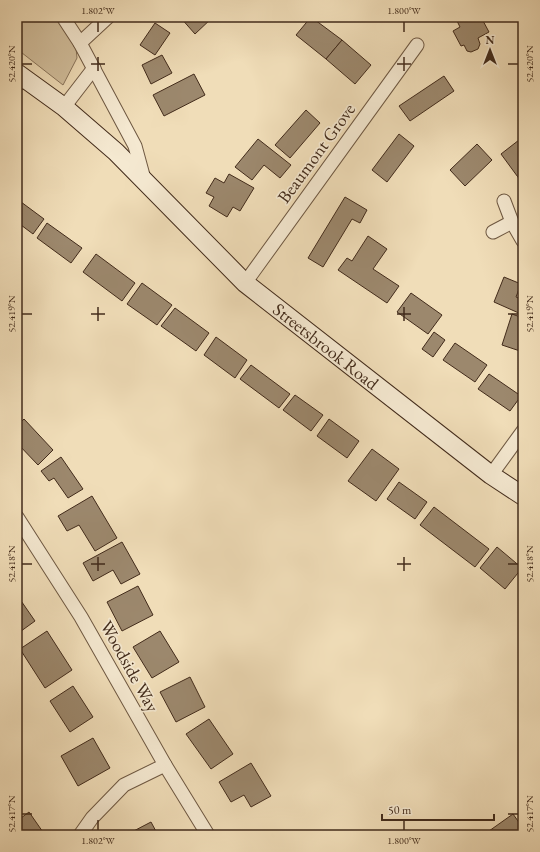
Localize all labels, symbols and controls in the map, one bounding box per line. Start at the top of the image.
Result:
text: 1.802°W [81,4,116,17]
text: 1.800°W [387,4,422,17]
north arrow [470,30,510,70]
text: N [486,33,495,47]
text: 52.420°N [5,45,18,83]
text: 52.420°N [523,45,536,83]
street label: Beaumont Grove [272,98,360,208]
text: 52.419°N [5,295,18,333]
text: 52.419°N [523,295,536,333]
street label: Streetsbrook Road [269,298,384,395]
text: 52.418°N [5,545,18,583]
text: 52.418°N [523,545,536,583]
street label: Woodside Way [95,616,165,716]
text: 52.417°N [5,795,18,833]
text: 52.417°N [523,795,536,833]
scale bar [382,796,494,822]
text: 50 m [388,802,412,818]
text: 1.802°W [81,834,116,847]
text: 1.800°W [387,834,422,847]

